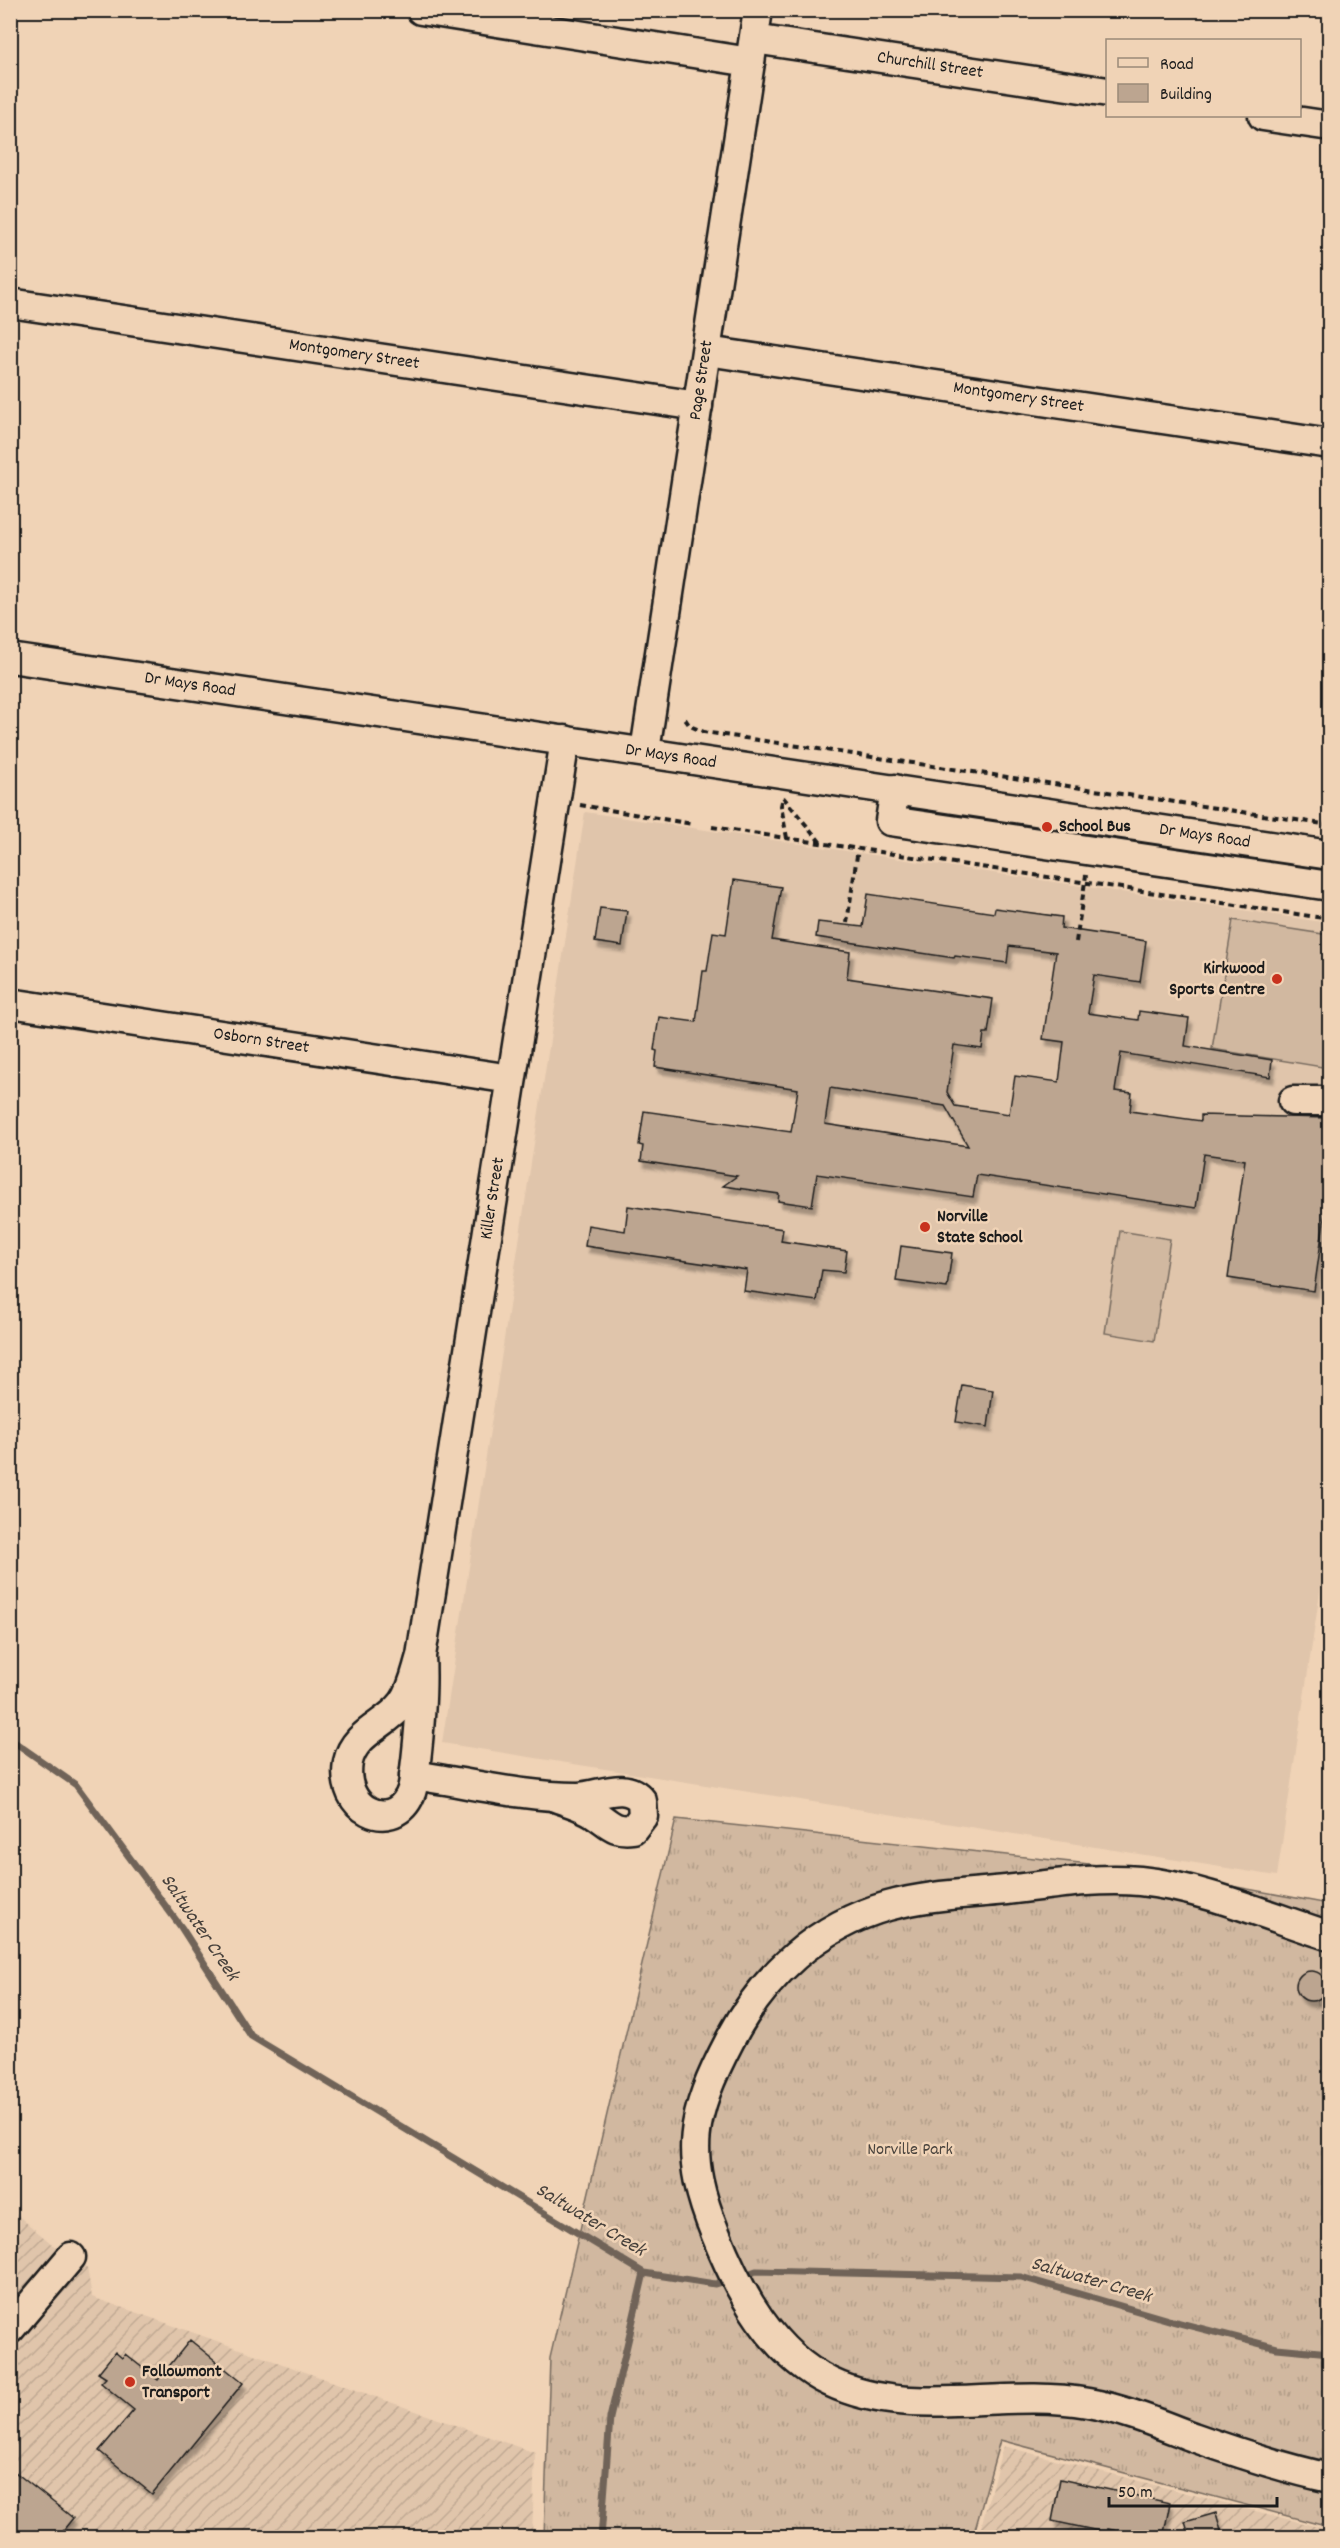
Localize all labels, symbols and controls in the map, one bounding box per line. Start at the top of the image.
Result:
legend [1106,39,1301,117]
street label: Churchill Street [875,45,985,86]
text: Road [1160,53,1194,78]
text: Building [1160,83,1212,108]
street label: Montgomery Street [287,332,421,377]
street label: Page Street [683,338,720,422]
street label: Montgomery Street [952,375,1086,420]
street label: Dr Mays Road [143,666,237,704]
street label: Dr Mays Road [623,737,718,776]
place label: School Bus [1059,815,1131,840]
street label: Dr Mays Road [1158,817,1252,855]
marker: School Bus [1040,820,1054,834]
place label: Kirkwood Sports Centre [1169,957,1265,1003]
marker: Kirkwood Sports Centre [1270,972,1284,986]
street label: Osborn Street [211,1021,311,1061]
street label: Killer Street [474,1155,512,1241]
place label: Norville State School [937,1205,1023,1251]
marker: Norville State School [918,1220,932,1234]
water label: Saltwater Creek [153,1869,246,1989]
park label: Norville Park [867,2138,953,2163]
water label: Saltwater Creek [530,2177,652,2266]
water label: Saltwater Creek [1028,2250,1156,2312]
place label: Followmont Transport [142,2360,222,2406]
marker: Followmont Transport [123,2375,137,2389]
scale bar [1109,2470,1277,2508]
text: 50 m [1118,2481,1153,2506]

